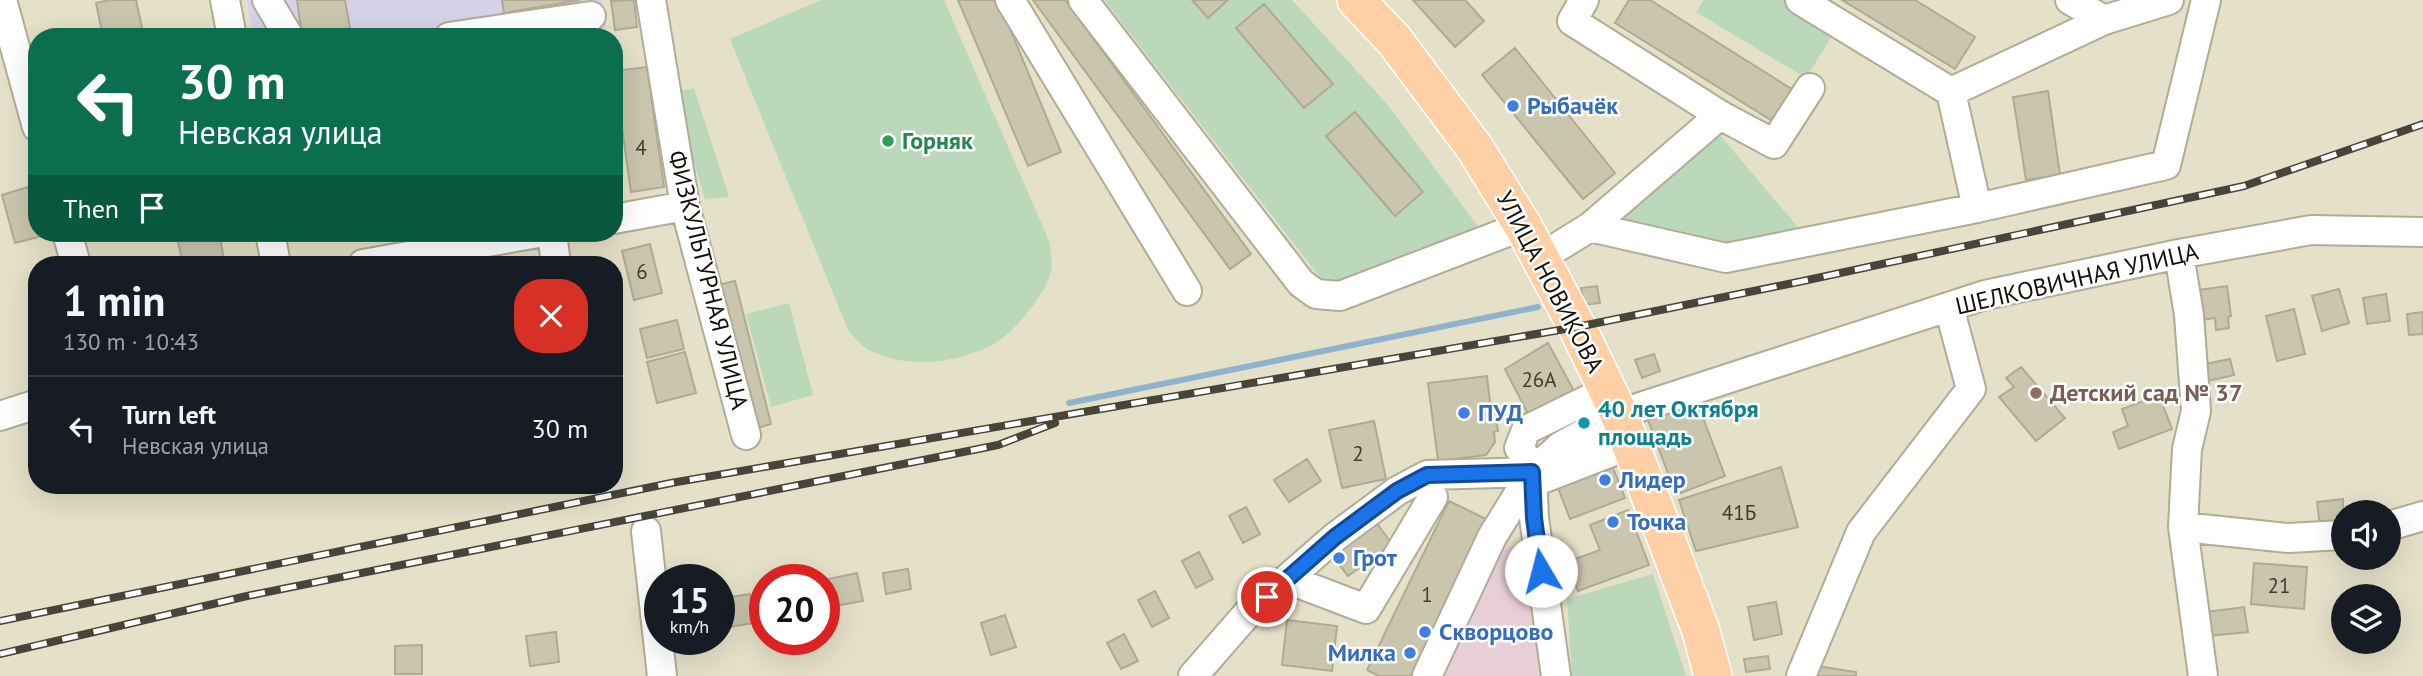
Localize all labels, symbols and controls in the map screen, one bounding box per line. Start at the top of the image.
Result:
text: 30 m [178,49,285,113]
icon: left [63,56,154,147]
place label: Рыбачёк [1527,90,1618,121]
marker: Рыбачёк [1505,98,1521,114]
text: Невская улица [178,111,383,153]
place label: Горняк [902,125,973,156]
marker: Горняк [880,133,896,149]
house number: 4 [635,134,647,161]
street label: ФИЗКУЛЬТУРНАЯ УЛИЦА [661,147,756,413]
street label: УЛИЦА НОВИКОВА [1489,186,1611,378]
icon: arrive [133,189,171,227]
text: Then [63,192,119,225]
street label: ШЕЛКОВИЧНАЯ УЛИЦА [1952,235,2201,322]
house number: 6 [636,258,648,285]
text: 1 min [63,273,165,328]
button: close [514,279,588,353]
text: 130 m · 10:43 [63,327,199,356]
house number: 26А [1521,366,1557,393]
place label: Детский сад № 37 [2050,377,2243,408]
marker: Детский сад № 37 [2028,385,2044,401]
place label: 40 лет Октября площадь [1598,393,1759,452]
place label: ПУД [1478,397,1523,428]
text: Turn left [122,398,216,431]
marker: ПУД [1456,405,1472,421]
icon: left [63,410,101,448]
text: 30 m [532,412,588,445]
marker: 40 лет Октября площадь [1576,415,1592,431]
text: Невская улица [122,431,269,460]
house number: 2 [1352,440,1364,467]
place label: Лидер [1618,464,1686,495]
marker: Лидер [1597,472,1613,488]
house number: 41Б [1722,499,1756,526]
map controls [2331,500,2401,654]
button: sound [2331,500,2401,570]
place label: Точка [1627,506,1686,537]
marker: Точка [1605,514,1621,530]
position arrow [1504,534,1578,608]
place label: Грот [1353,542,1398,573]
marker: Грот [1331,550,1347,566]
speed limit sign: 20 [749,564,840,655]
pin [1237,567,1297,627]
house number: 21 [2268,572,2290,599]
text: 15 [670,577,709,623]
icon: arrive [1248,578,1286,616]
house number: 1 [1421,581,1433,608]
button: layers [2331,584,2401,654]
text: km/h [670,615,709,638]
place label: Скворцово [1439,616,1554,647]
marker: Скворцово [1417,624,1433,640]
place label: Милка [1328,637,1396,668]
marker: Милка [1402,645,1418,661]

